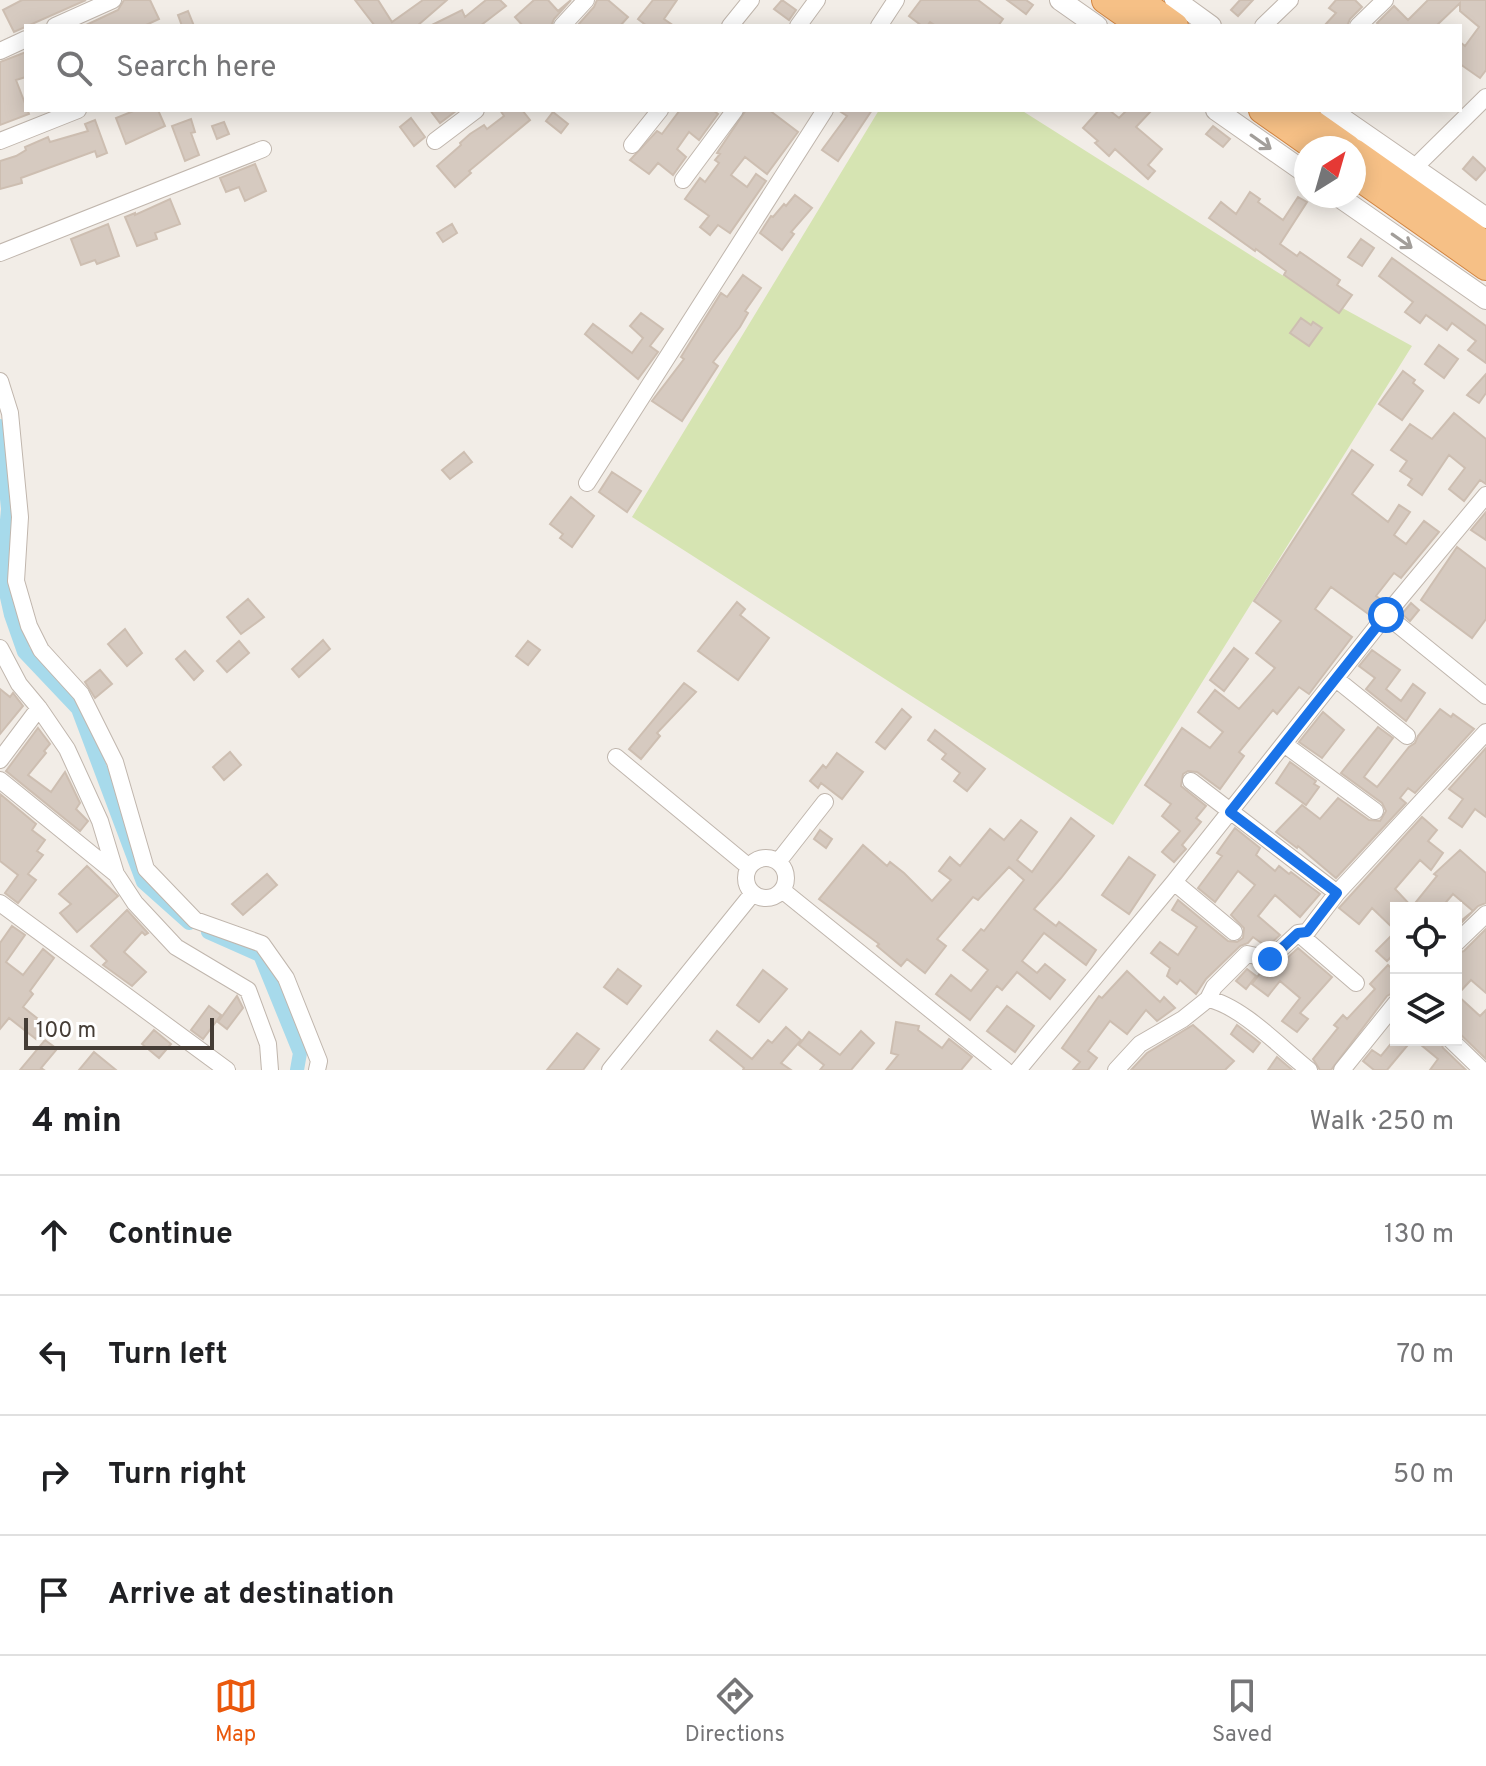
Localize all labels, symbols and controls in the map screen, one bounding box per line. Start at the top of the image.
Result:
search box [24,24,1462,112]
icon: search [52,46,96,90]
text: Search here [116,50,276,87]
one-way arrow [1250,133,1271,150]
north arrow [1294,136,1366,208]
one-way arrow [1391,233,1413,249]
route start [1368,597,1404,633]
map controls [1390,902,1462,1046]
button: locate [1390,902,1462,974]
route end [1252,941,1288,977]
button: layers [1390,974,1462,1046]
scale bar [24,1014,214,1050]
text: 100 m [36,1018,96,1045]
text: 4 min [32,1101,122,1144]
text: Walk · 250 m [1309,1106,1454,1139]
icon: ahead [32,1213,76,1257]
text: Continue [108,1217,233,1254]
text: 130 m [1384,1219,1454,1252]
icon: left [32,1333,76,1377]
text: Turn left [108,1337,228,1374]
text: 70 m [1396,1339,1454,1372]
icon: right [32,1453,76,1497]
text: Turn right [108,1457,246,1494]
text: 50 m [1393,1459,1454,1492]
icon: arrive [32,1573,76,1617]
text: Arrive at destination [108,1577,394,1614]
tab: Map [214,1674,258,1749]
tab: Directions [685,1674,785,1749]
tab: Saved [1212,1674,1272,1749]

